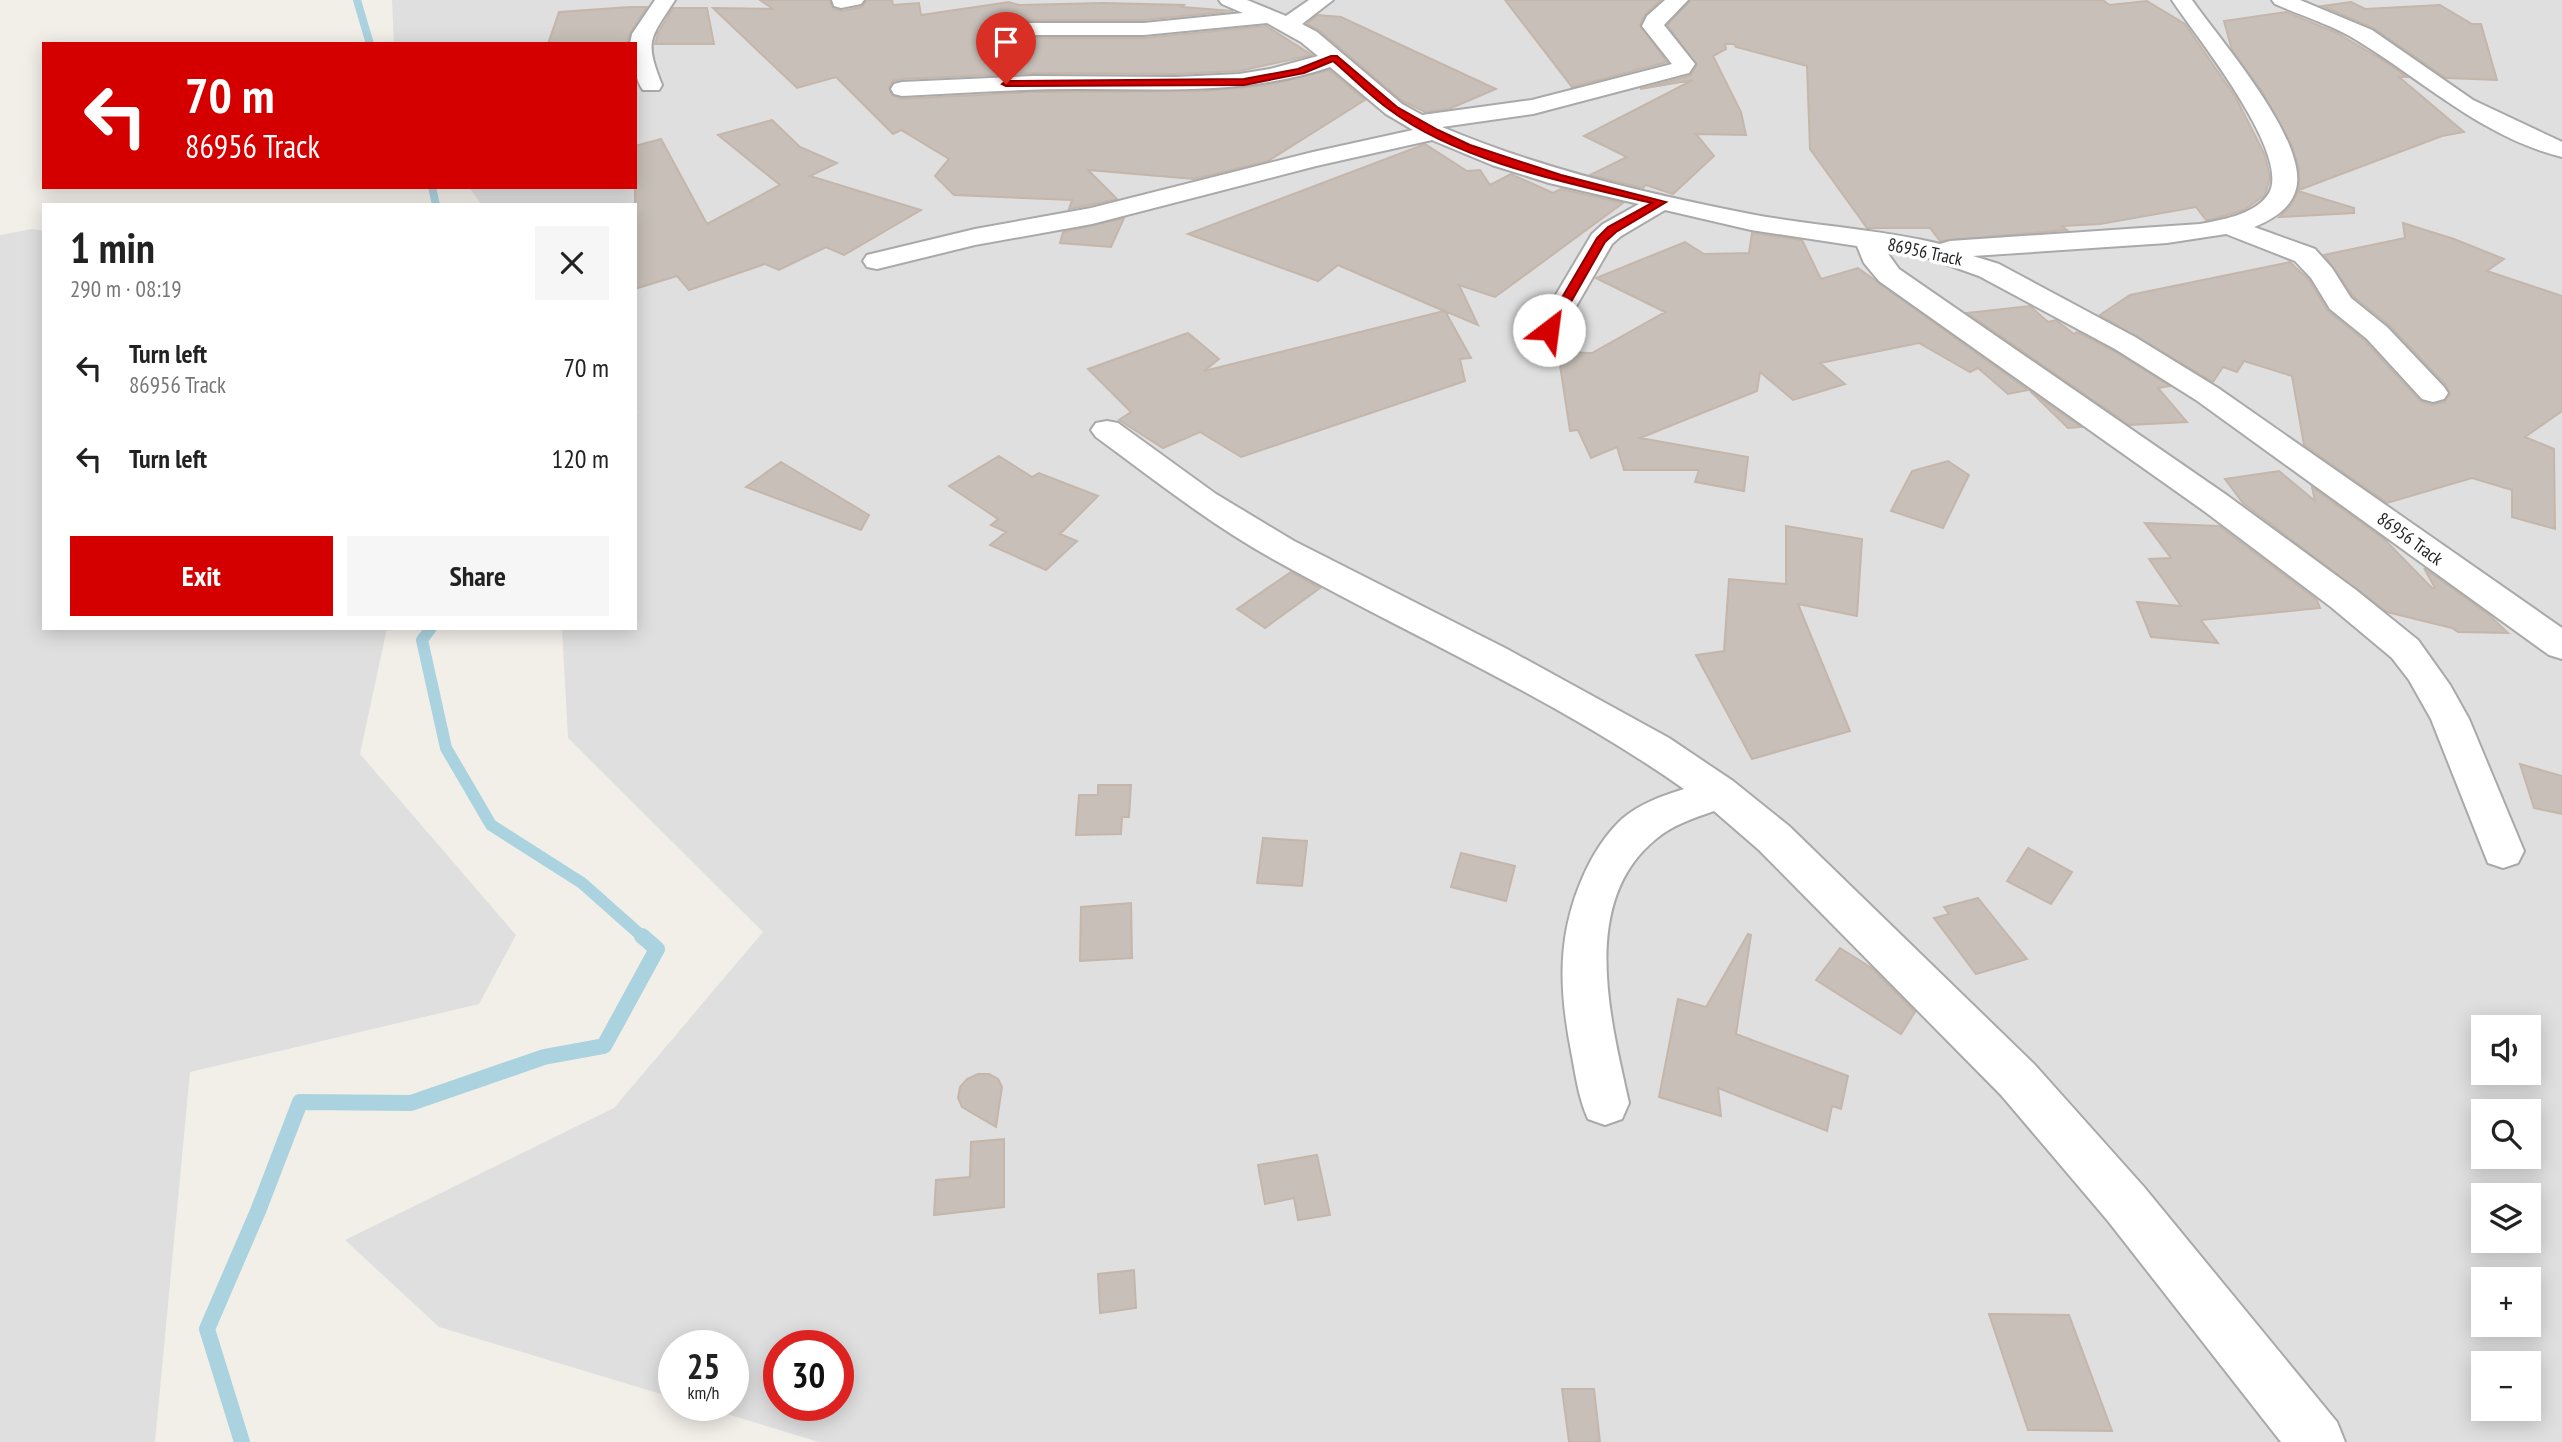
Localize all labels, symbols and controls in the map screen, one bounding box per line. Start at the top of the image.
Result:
pin [976,12.0,1036,84]
icon: arrive [987,23,1025,61]
text: 70 m [185,63,274,127]
icon: left [70,70,161,161]
text: 86956 Track [185,125,320,167]
text: 1 min [70,220,155,275]
button: close [535,226,609,300]
street label: 86956 Track [1886,232,1965,271]
text: 290 m · 08:19 [70,274,182,303]
position arrow [1512,293,1586,367]
text: Turn left [129,337,207,370]
icon: left [70,349,108,387]
text: 70 m [563,351,609,384]
text: 86956 Track [129,370,226,399]
icon: left [70,440,108,478]
text: Turn left [129,442,207,475]
text: 120 m [551,442,609,475]
street label: 86956 Track [2373,507,2448,570]
button: Exit [70,536,333,616]
button: Share [347,536,609,616]
map controls [2471,1015,2541,1421]
button: sound [2471,1015,2541,1085]
button: search [2471,1099,2541,1169]
button: layers [2471,1183,2541,1253]
button: + [2471,1267,2541,1337]
speed limit sign: 30 [763,1330,854,1421]
text: 25 [687,1343,720,1389]
button: − [2471,1351,2541,1421]
text: km/h [688,1381,719,1404]

